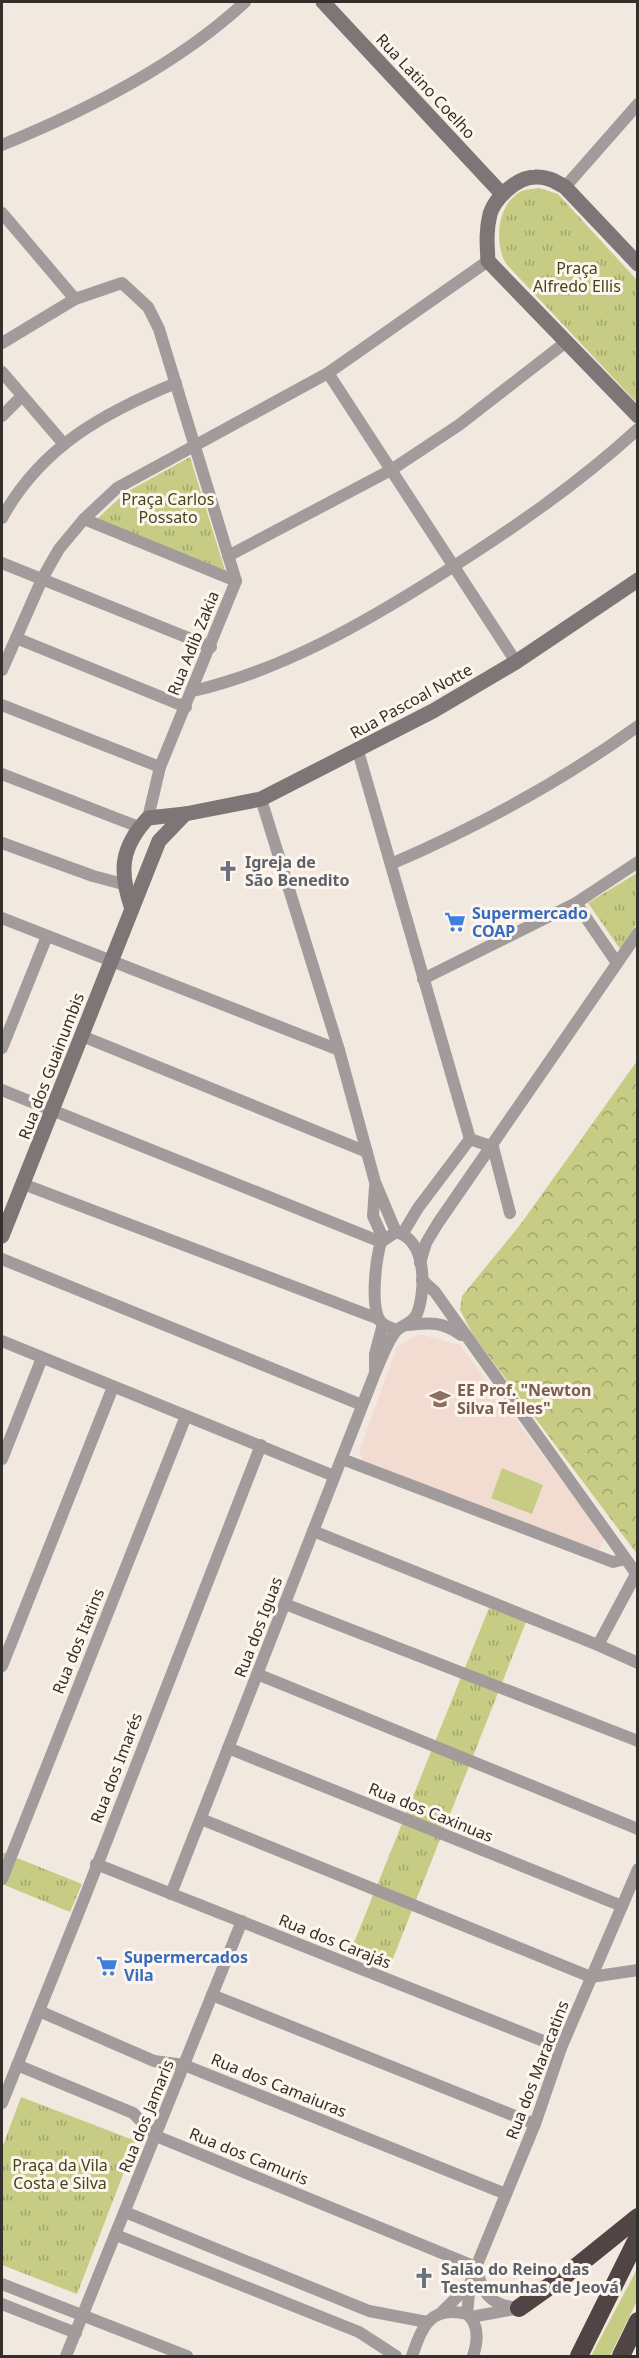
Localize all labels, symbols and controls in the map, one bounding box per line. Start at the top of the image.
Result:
street label: Rua Latino Coelho [371,29,481,143]
park label: Praça Alfredo Ellis [533,257,621,297]
park label: Praça Carlos Possato [122,488,214,528]
street label: Rua Adib Zakia [162,587,224,699]
street label: Rua Pascoal Notte [346,658,476,744]
place label: Igreja de São Benedito [245,851,350,891]
church icon: Igreja de São Benedito [216,859,240,883]
place label: Supermercado COAP [472,902,588,942]
supermarket icon: Supermercado COAP [443,910,467,934]
street label: Rua dos Guainumbis [13,990,89,1142]
place label: EE Prof. "Newton Silva Telles" [457,1379,591,1419]
school or university icon: EE Prof. "Newton Silva Telles" [428,1387,452,1411]
street label: Rua dos Iguas [229,1574,287,1680]
street label: Rua dos Itatins [47,1585,109,1697]
street label: Rua dos Imarés [85,1710,147,1826]
street label: Rua dos Caxinuas [365,1777,497,1847]
street label: Rua dos Carajás [276,1908,394,1974]
place label: Supermercados Vila [124,1946,248,1986]
supermarket icon: Supermercados Vila [95,1954,119,1978]
street label: Rua dos Maracatins [500,1997,574,2143]
street label: Rua dos Camaiuras [208,2048,350,2122]
street label: Rua dos Jamaris [113,2056,179,2176]
street label: Rua dos Camuris [186,2122,312,2190]
park label: Praça da Vila Costa e Silva [12,2154,108,2194]
place label: Salão do Reino das Testemunhas de Jeová [441,2258,619,2298]
church icon: Salão do Reino das Testemunhas de Jeová [412,2266,436,2290]

